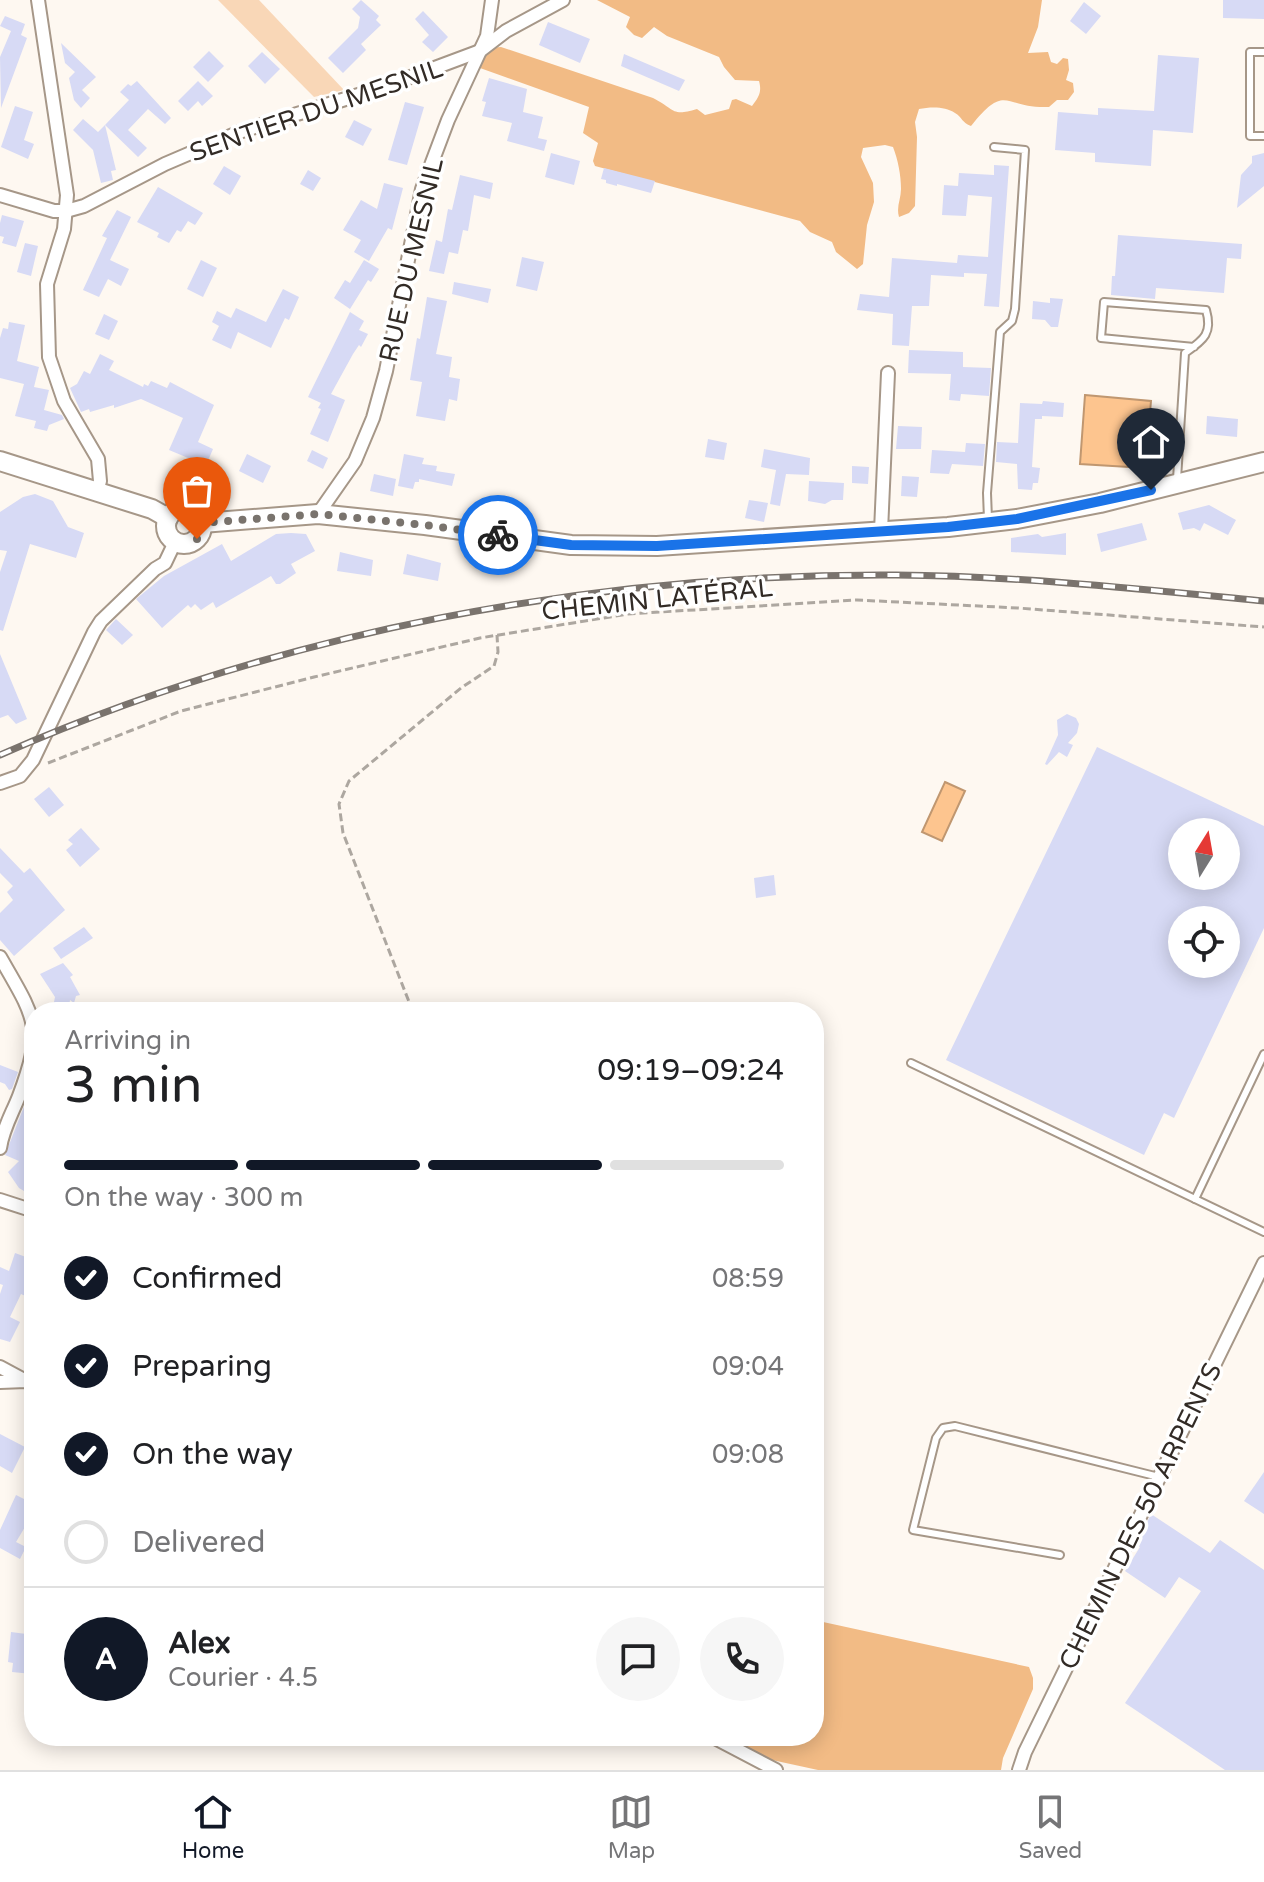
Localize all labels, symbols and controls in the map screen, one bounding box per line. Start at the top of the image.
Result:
street label: SENTIER DU MESNIL [186,53,447,168]
street label: RUE DU MESNIL [373,155,450,365]
pin [1117,408,1185,490]
icon: home [1129,420,1173,464]
pin [163,457,231,539]
icon: bag [175,469,219,513]
courier [458,495,538,575]
icon: bike [476,513,520,557]
street label: CHEMIN LATÉRAL [540,572,774,627]
north arrow [1168,818,1240,890]
map controls [1168,818,1240,978]
button: locate [1168,906,1240,978]
text: Arriving in [64,1025,191,1056]
text: 09:19–09:24 [597,1052,784,1089]
text: 3 min [64,1054,203,1117]
text: On the way · 300 m [64,1182,303,1213]
icon: check [64,1256,108,1300]
text: Confirmed [132,1260,283,1297]
text: 08:59 [712,1263,784,1294]
icon: check [64,1344,108,1388]
text: Preparing [132,1348,272,1385]
text: 09:04 [712,1351,784,1382]
street label: CHEMIN DES 50 ARPENTS [1053,1358,1228,1675]
icon: check [64,1432,108,1476]
text: On the way [132,1436,293,1473]
text: 09:08 [712,1439,784,1470]
text: Delivered [132,1524,266,1561]
button: chat [596,1617,680,1701]
button: phone [700,1617,784,1701]
text: Alex [168,1625,231,1662]
text: A [95,1641,117,1678]
text: Courier · 4.5 [168,1662,318,1693]
tab: Home [182,1790,244,1864]
tab: Map [608,1790,655,1864]
tab: Saved [1019,1790,1082,1864]

